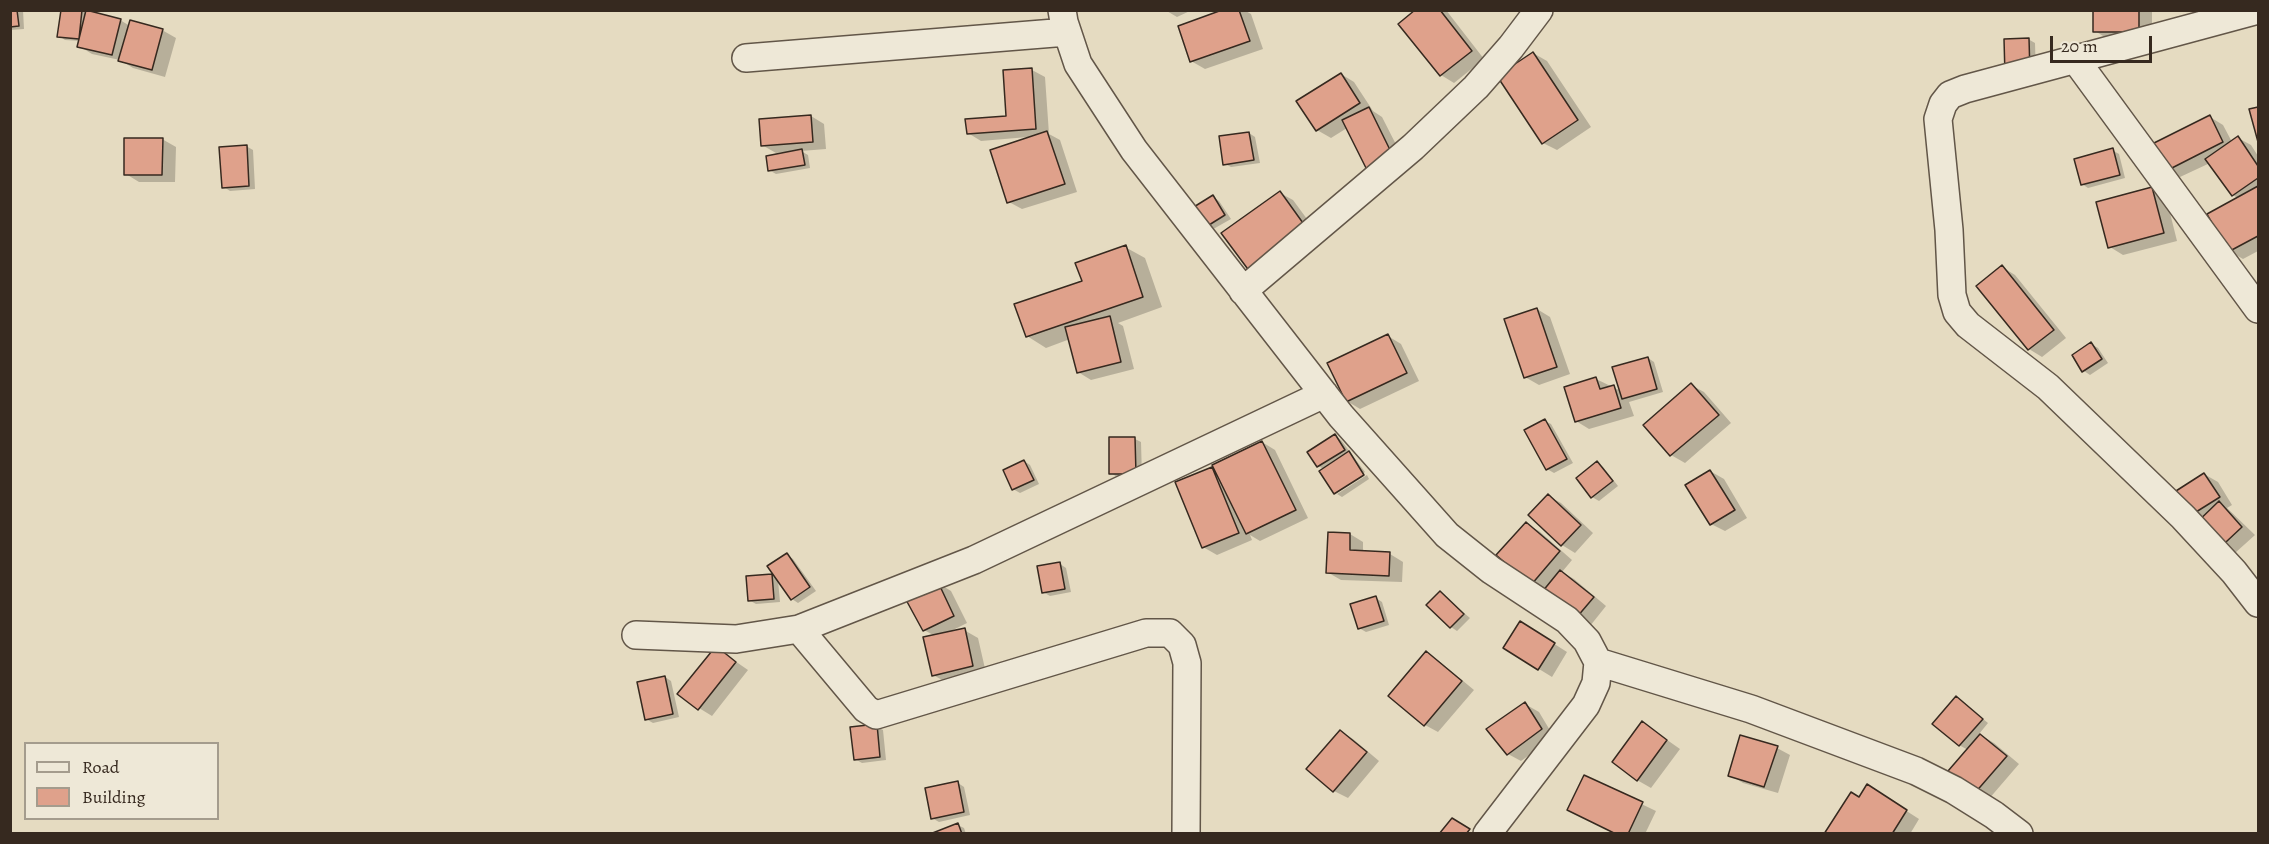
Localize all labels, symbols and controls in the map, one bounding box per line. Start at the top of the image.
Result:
scale bar [2053,24,2155,62]
text: 20 m [2061,34,2098,58]
legend [24,742,219,820]
text: Road [82,755,119,779]
text: Building [82,785,146,809]

